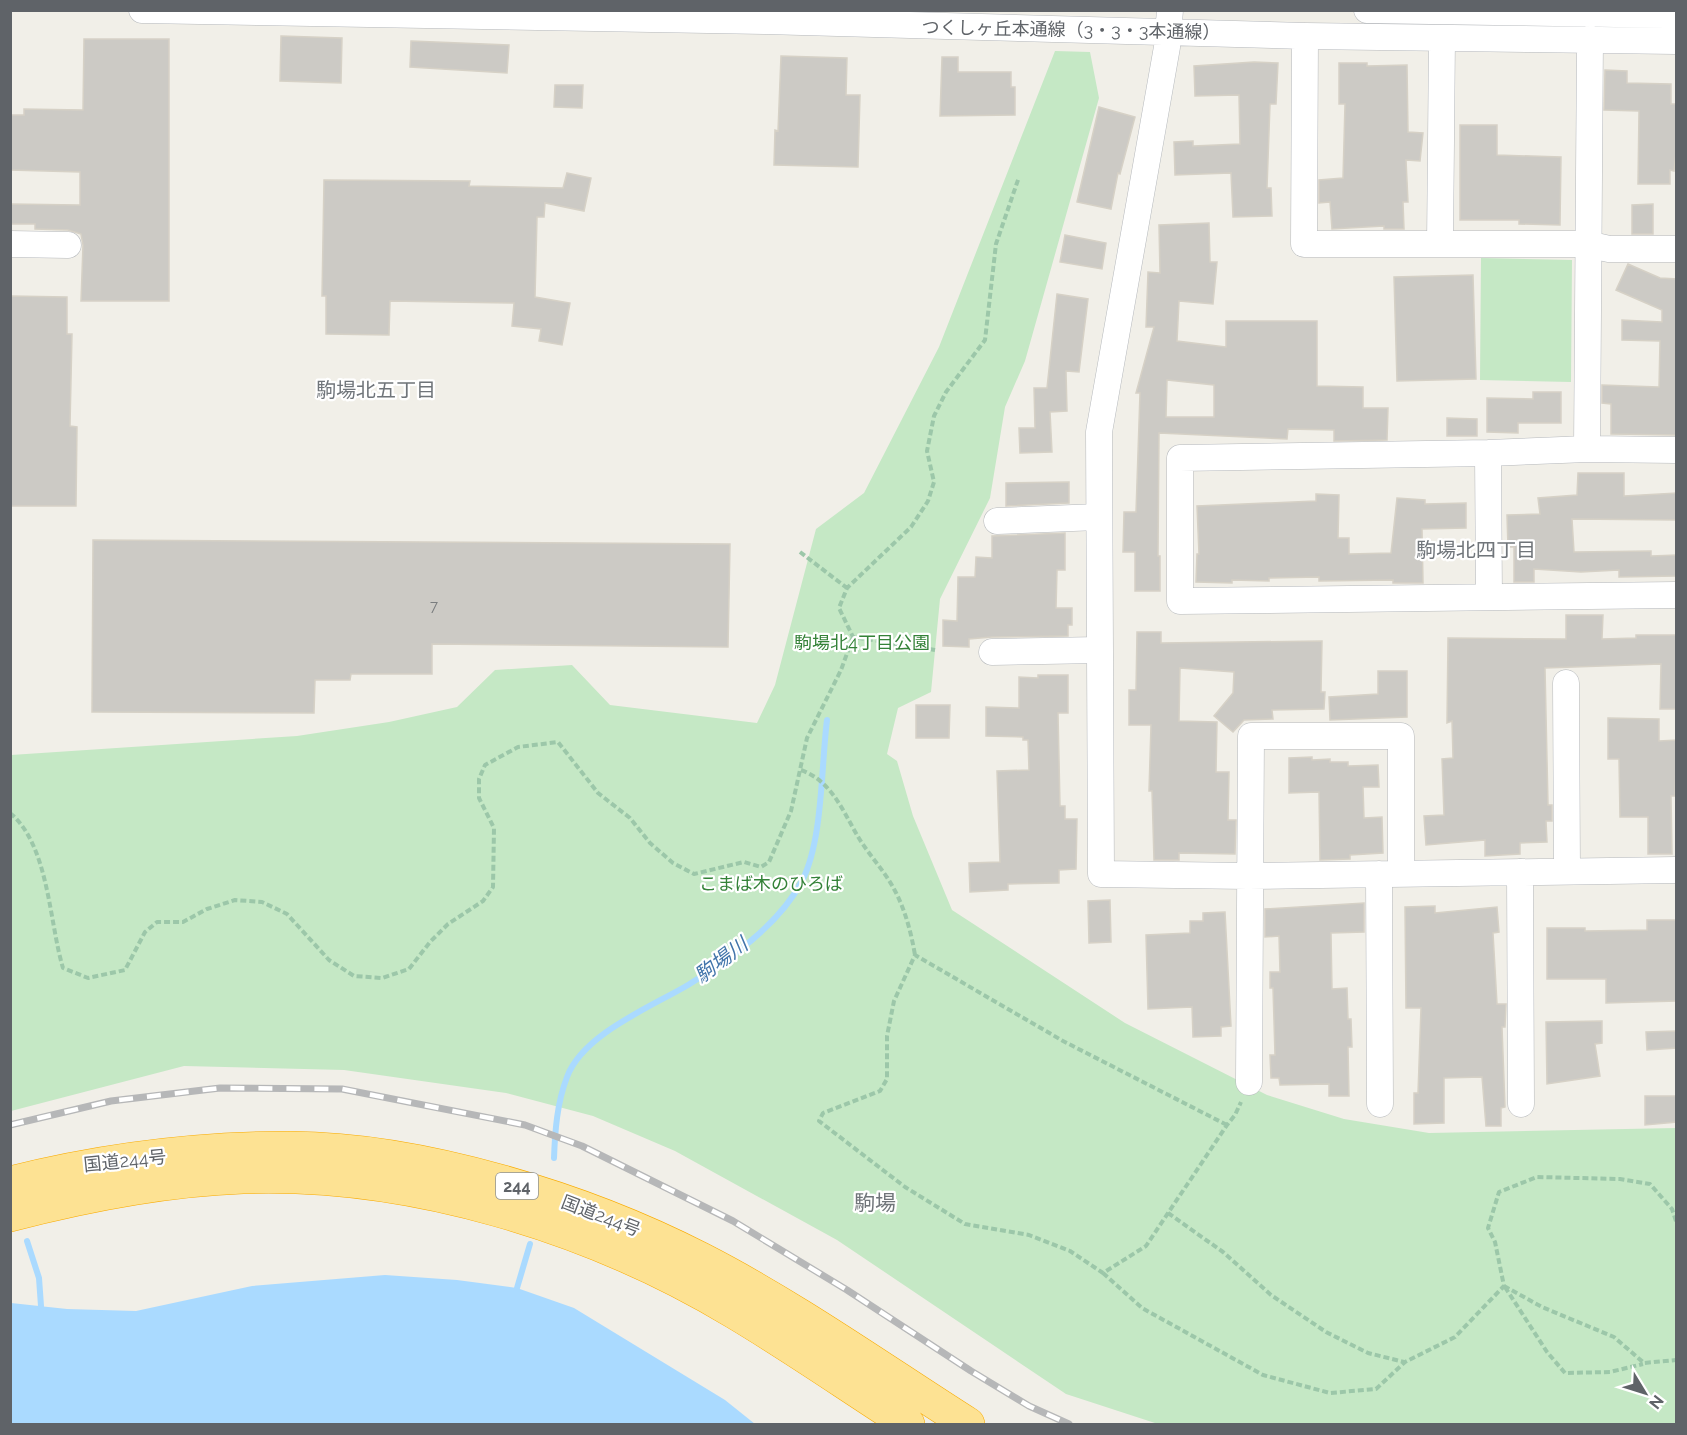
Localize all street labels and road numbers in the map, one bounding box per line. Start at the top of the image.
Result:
street label: つくしヶ丘本通線（3・3・3本通線） [921,16,1221,43]
street label: 国道244号 [83,1146,167,1175]
road number: 244 [496,1173,538,1199]
street label: 国道244号 [559,1191,644,1240]

